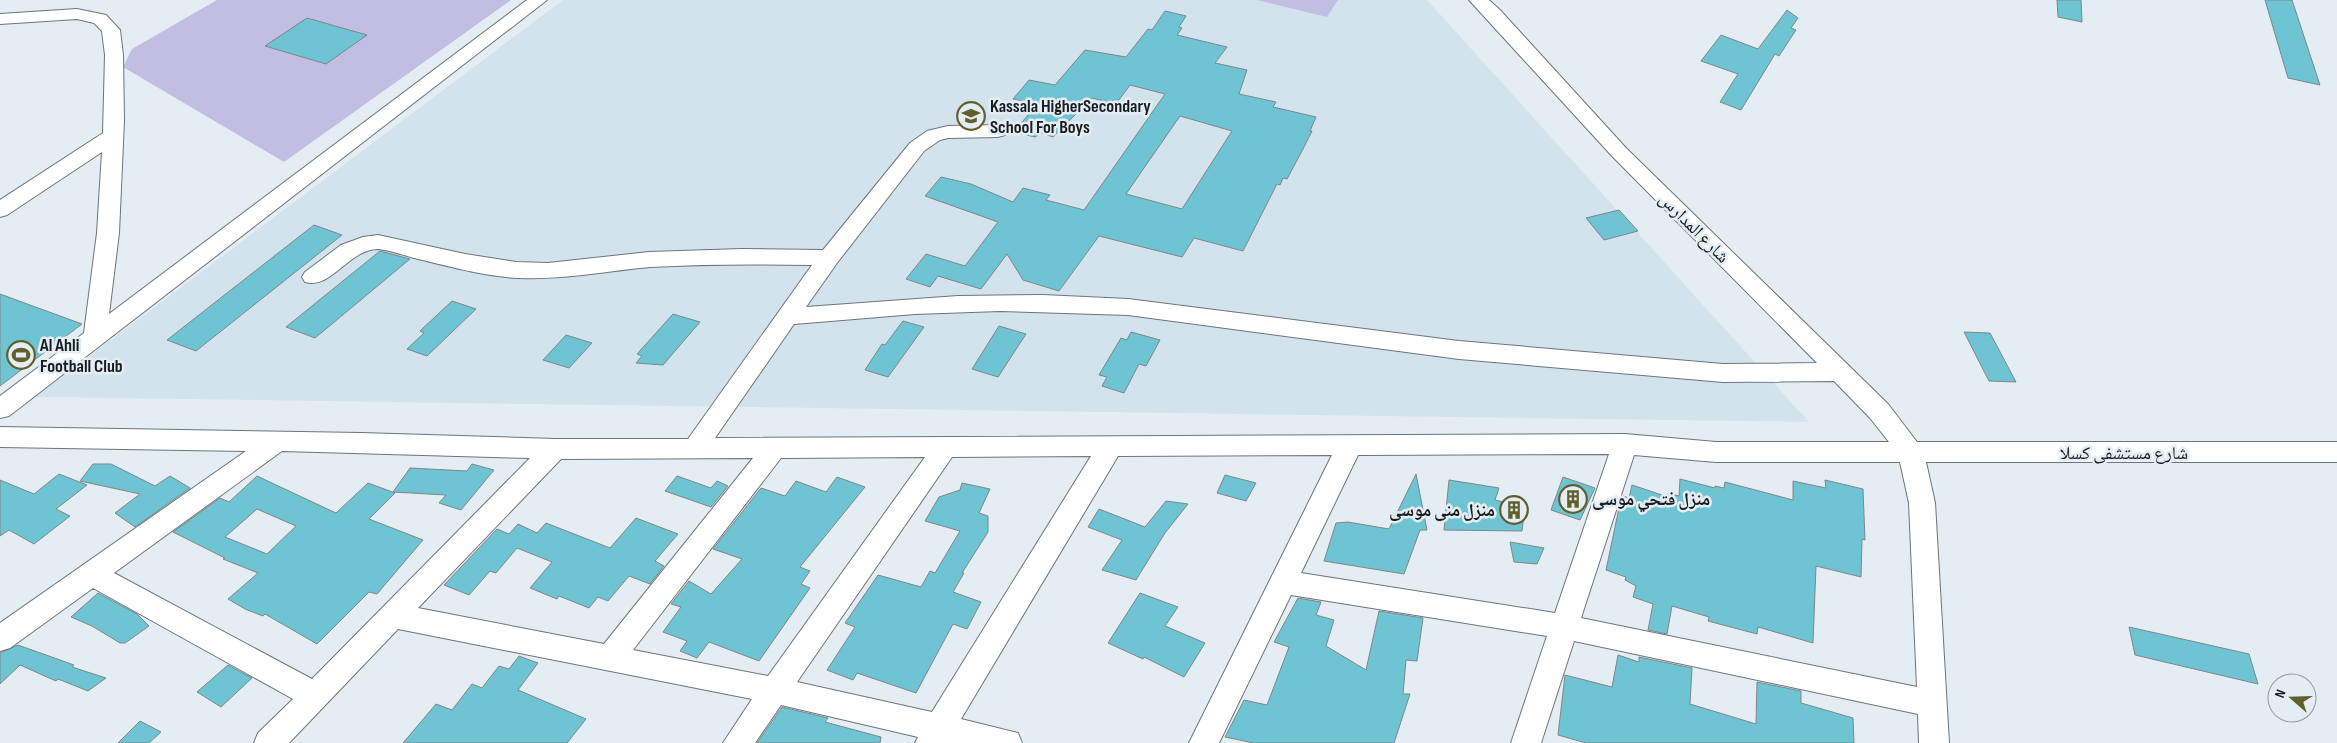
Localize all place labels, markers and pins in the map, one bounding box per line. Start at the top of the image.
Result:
place label: Kassala HigherSecondary School For Boys [990,96,1151,138]
school or university icon: Kassala HigherSecondary School For Boys [956,101,986,131]
place label: Al Ahli Football Club [39,335,123,377]
sports icon: Al Ahli Football Club [6,340,36,370]
building icon: منزل فتحي موسى [1558,484,1588,514]
place label: منزل فتحي موسى [1592,489,1710,513]
building icon: منزل منى موسى [1499,495,1529,525]
place label: منزل منى موسى [1389,500,1495,521]

